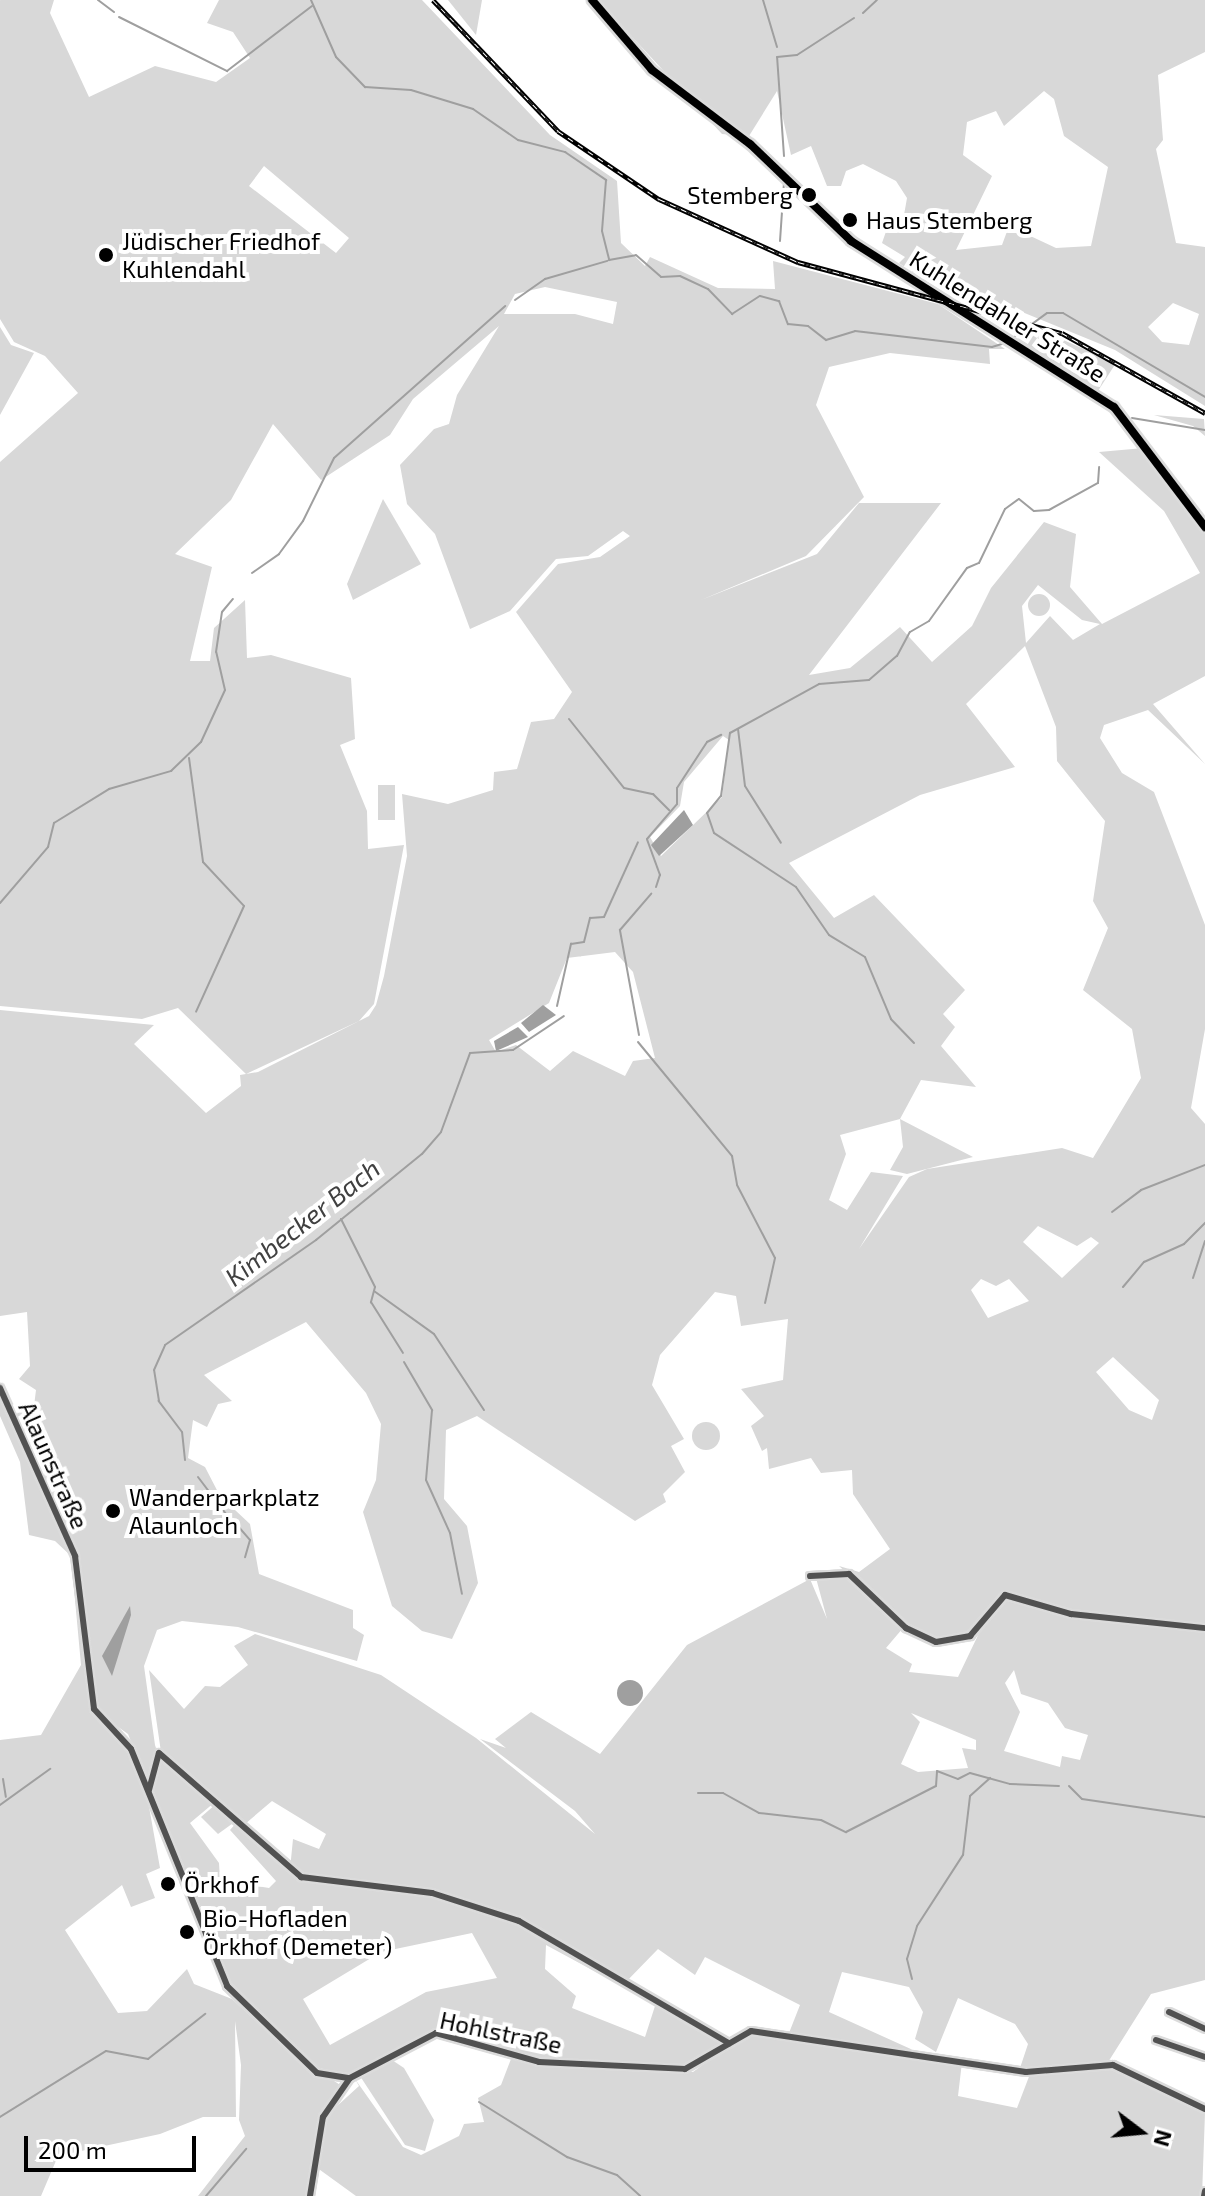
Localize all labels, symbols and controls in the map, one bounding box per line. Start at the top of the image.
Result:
place label: Stemberg [687,181,793,209]
marker: Stemberg [800,186,818,204]
place label: Haus Stemberg [866,206,1032,234]
marker: Haus Stemberg [841,211,859,229]
place label: Jüdischer Friedhof Kuhlendahl [122,227,321,283]
street label: Kuhlendahler Straße [905,244,1111,388]
marker: Jüdischer Friedhof Kuhlendahl [97,246,115,264]
water label: Kimbecker Bach [218,1152,386,1292]
street label: Alaunstraße [13,1397,95,1533]
place label: Wanderparkplatz Alaunloch [129,1483,319,1539]
marker: Wanderparkplatz Alaunloch [104,1502,122,1520]
place label: Örkhof [184,1870,259,1898]
marker: Örkhof [159,1875,177,1893]
place label: Bio-Hofladen Örkhof (Demeter) [203,1904,393,1960]
marker: Bio-Hofladen Örkhof (Demeter) [178,1923,196,1941]
street label: Hohlstraße [437,2005,565,2059]
north arrow [1101,2092,1181,2172]
scale bar [28,2120,200,2170]
text: N [1149,2127,1179,2150]
text: 200 m [38,2135,107,2164]

